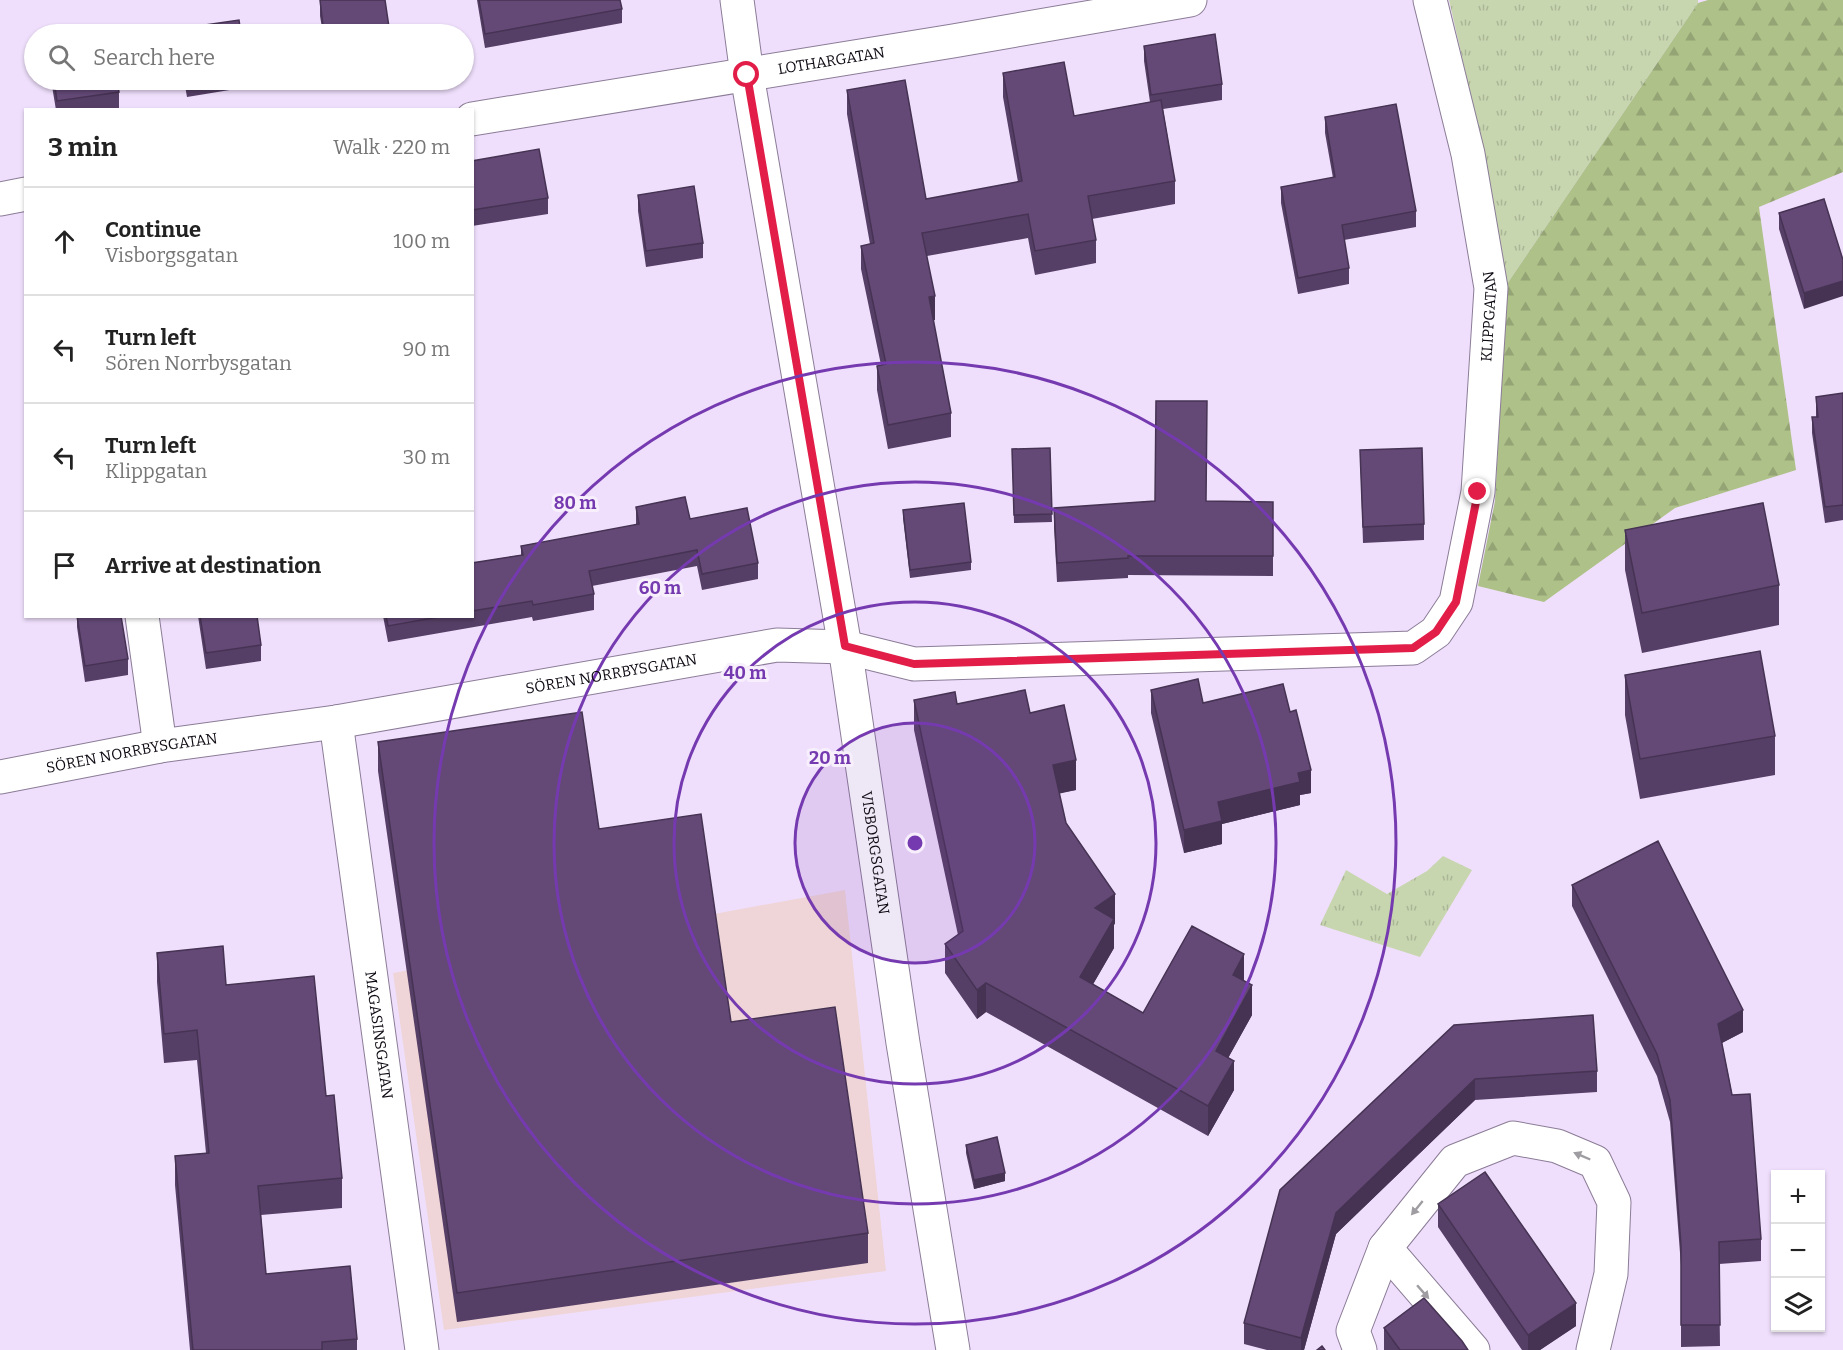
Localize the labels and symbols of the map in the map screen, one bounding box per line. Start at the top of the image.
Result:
street label: LOTHARGATAN [776,43,886,78]
route start [733,61,759,87]
street label: KLIPPGATAN [1477,269,1501,362]
route end [1464,478,1490,504]
text: 80 m [554,492,596,514]
text: 60 m [639,577,681,599]
street label: SÖREN NORRBYSGATAN [524,650,699,698]
text: 40 m [724,662,766,684]
street label: SÖREN NORRBYSGATAN [45,729,219,777]
text: 20 m [809,747,851,769]
street label: VISBORGSGATAN [857,790,893,916]
centre of rings [905,833,925,853]
street label: MAGASINSGATAN [361,970,397,1100]
one-way arrow [1573,1151,1591,1161]
one-way arrow [1410,1200,1423,1216]
one-way arrow [1416,1284,1429,1299]

